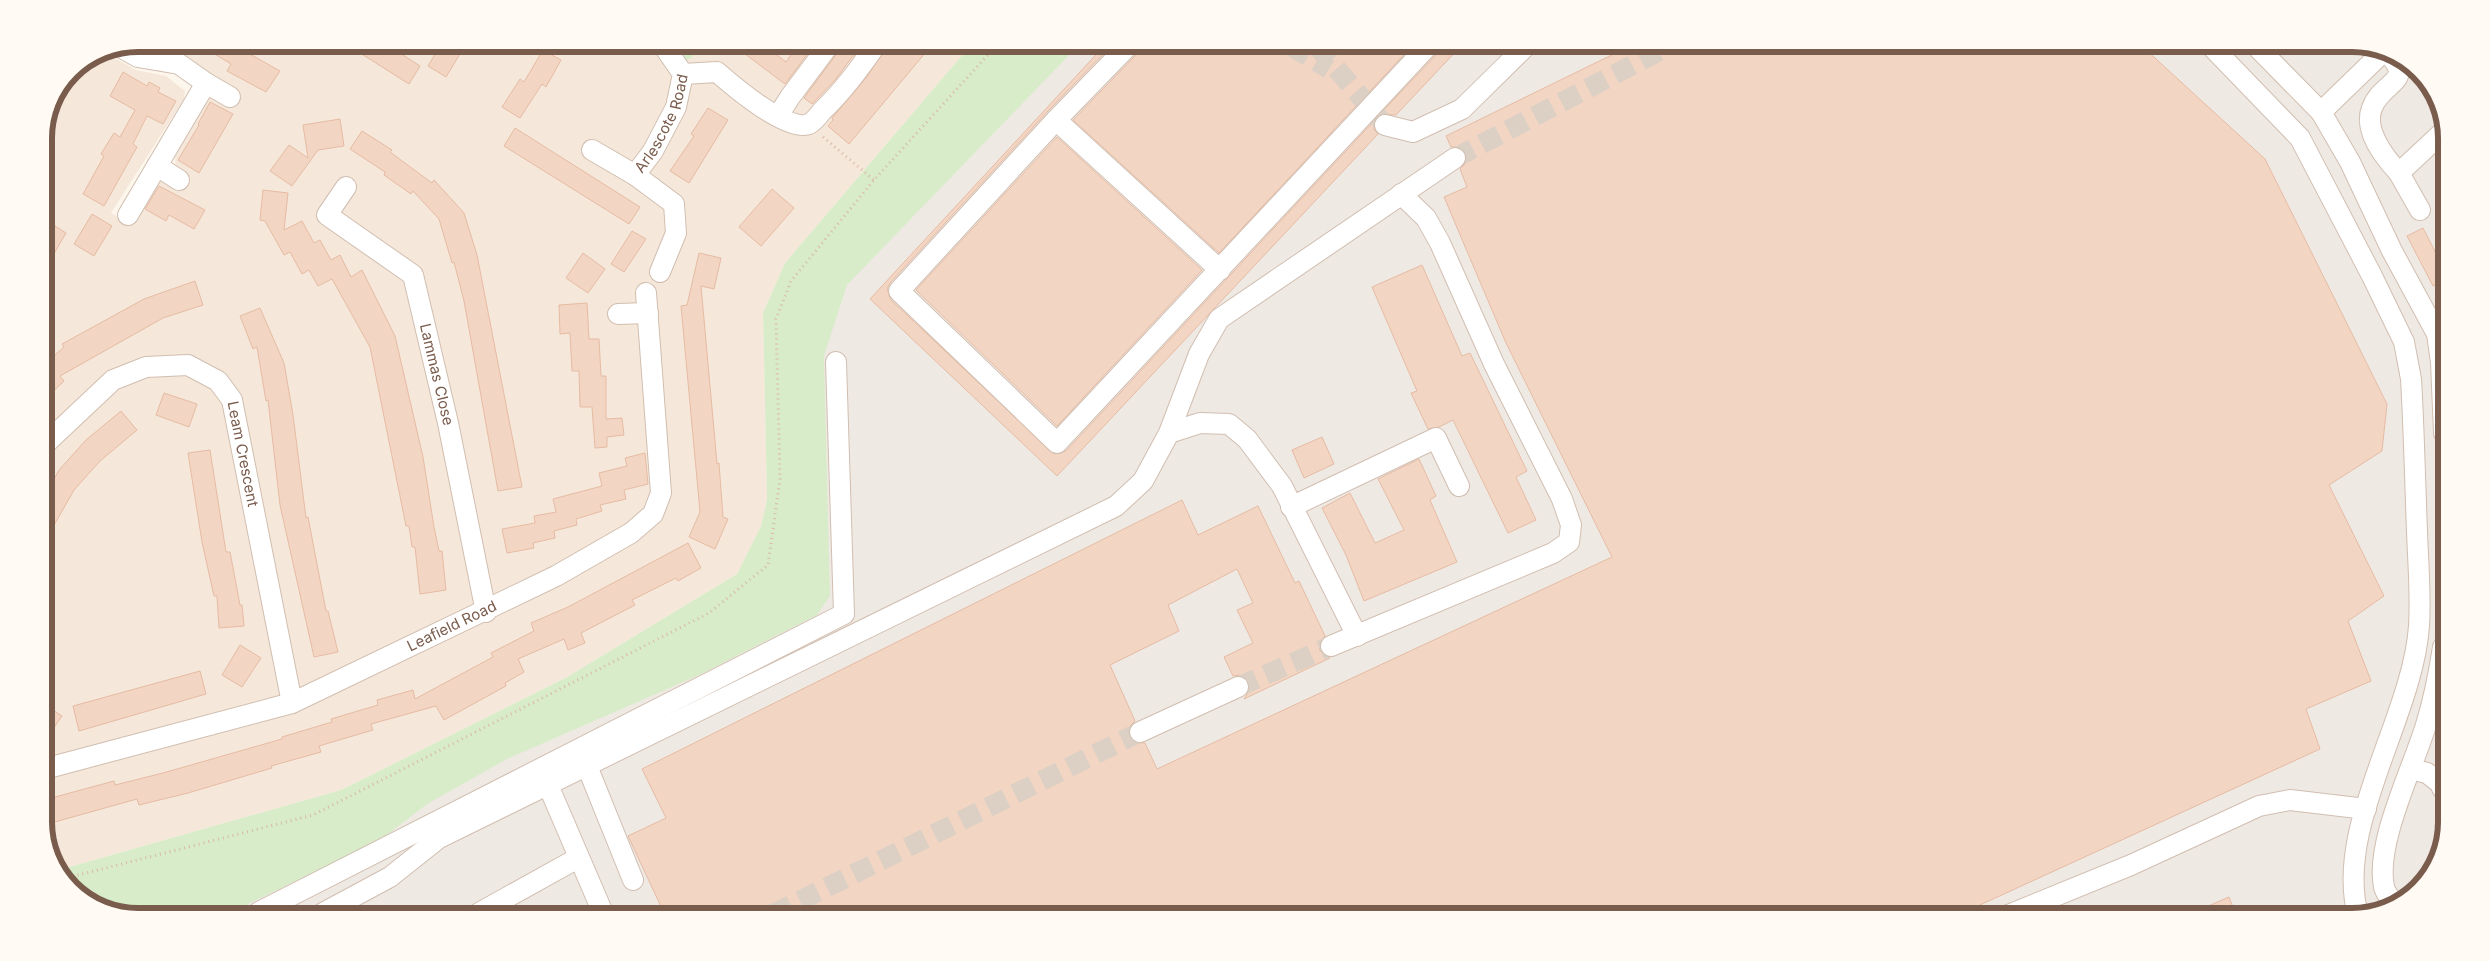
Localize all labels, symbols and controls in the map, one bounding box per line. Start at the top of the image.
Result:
street label: Arlescote Road [630,72,692,176]
street label: Lammas Close [416,322,458,427]
street label: Leam Crescent [223,399,263,509]
street label: Leafield Road [404,596,499,655]

